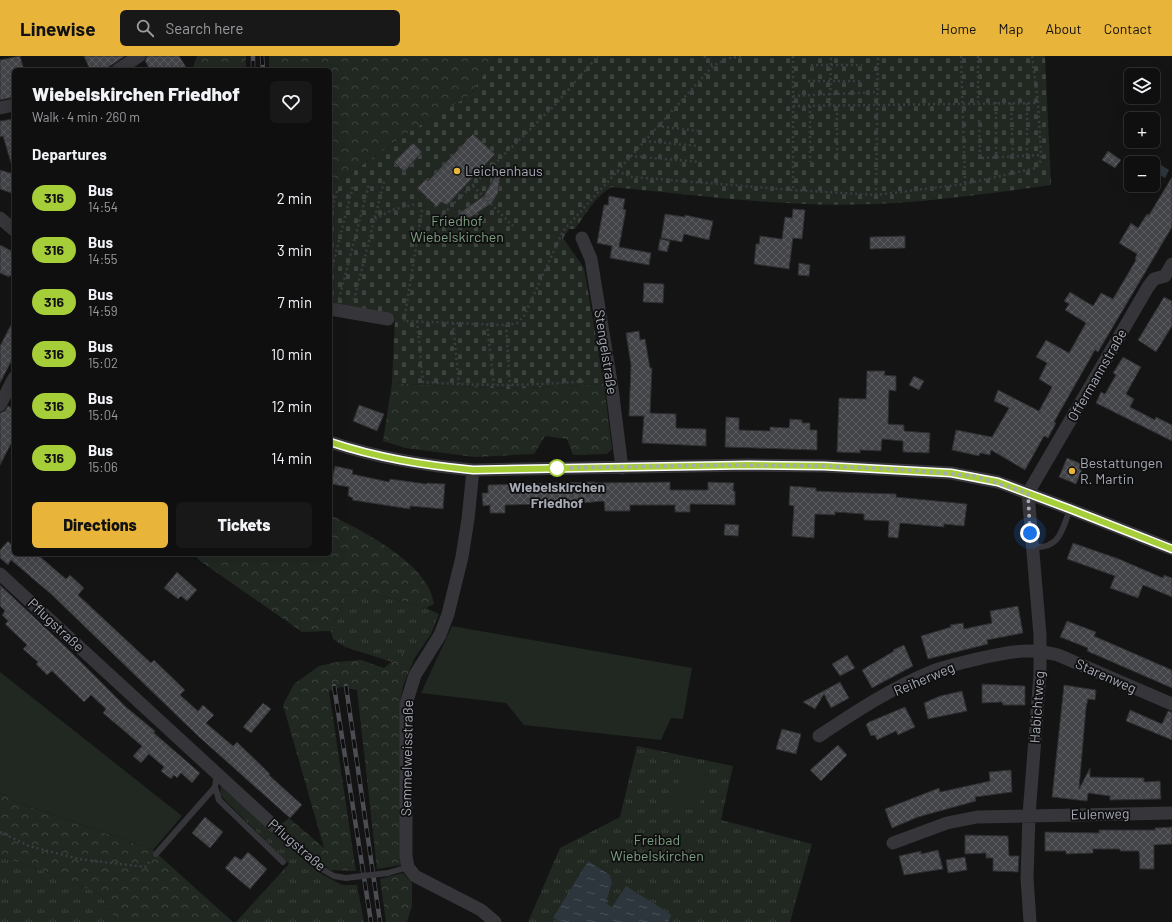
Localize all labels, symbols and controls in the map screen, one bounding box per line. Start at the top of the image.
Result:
search box [120,10,400,46]
text: Linewise [20,17,96,40]
icon: search [134,17,156,39]
text: Search here [166,19,244,37]
text: Home [941,20,977,37]
text: Map [999,20,1023,37]
text: About [1045,20,1082,37]
text: Contact [1104,20,1152,37]
map controls [1124,68,1160,192]
button: layers [1124,68,1160,104]
button: heart [270,81,312,123]
text: Wiebelskirchen Friedhof [32,82,240,105]
text: Walk · 4 min · 260 m [32,109,140,125]
button: + [1124,112,1160,148]
text: Departures [32,145,107,163]
button: − [1124,156,1160,192]
place label: Leichenhaus [465,162,543,179]
marker: Leichenhaus [452,166,462,176]
text: Bus [88,181,113,199]
text: 316 [44,189,64,206]
text: 2 min [277,189,312,207]
text: 14:54 [88,199,118,215]
park label: Friedhof Wiebelskirchen [410,212,504,245]
text: Bus [88,233,113,251]
text: 316 [44,241,64,258]
text: 3 min [277,241,312,259]
text: 14:55 [88,251,117,267]
text: Bus [88,285,113,303]
text: 316 [44,293,64,310]
text: 7 min [278,293,312,311]
text: 14:59 [88,303,118,319]
street label: Stengelstraße [591,308,622,395]
street label: Offermannstraße [1063,326,1130,424]
text: Bus [88,337,113,355]
text: 316 [44,345,64,362]
text: 10 min [271,345,312,363]
text: 15:02 [88,355,118,371]
text: Bus [88,389,113,407]
text: 316 [44,397,64,414]
text: 12 min [271,397,312,415]
text: 15:04 [88,407,118,423]
text: Bus [88,441,113,459]
text: 316 [44,449,64,466]
text: 14 min [271,449,312,467]
place label: Bestattungen R. Martin [1080,454,1163,487]
text: 15:06 [88,459,118,475]
marker: Wiebelskirchen Friedhof [548,459,566,477]
marker: Bestattungen R. Martin [1067,466,1077,476]
place label: Wiebelskirchen Friedhof [509,478,605,511]
button: Directions [32,502,168,548]
button: Tickets [176,502,312,548]
your location [1020,523,1040,543]
street label: Pflugstraße [25,594,88,655]
street label: Starenweg [1073,655,1139,697]
street label: Reiherweg [891,658,957,699]
street label: Habichtweg [1026,670,1048,744]
street label: Semmelweisstraße [397,700,416,816]
street label: Eulenweg [1070,804,1130,823]
street label: Pflugstraße [265,815,330,874]
park label: Freibad Wiebelskirchen [610,831,704,864]

